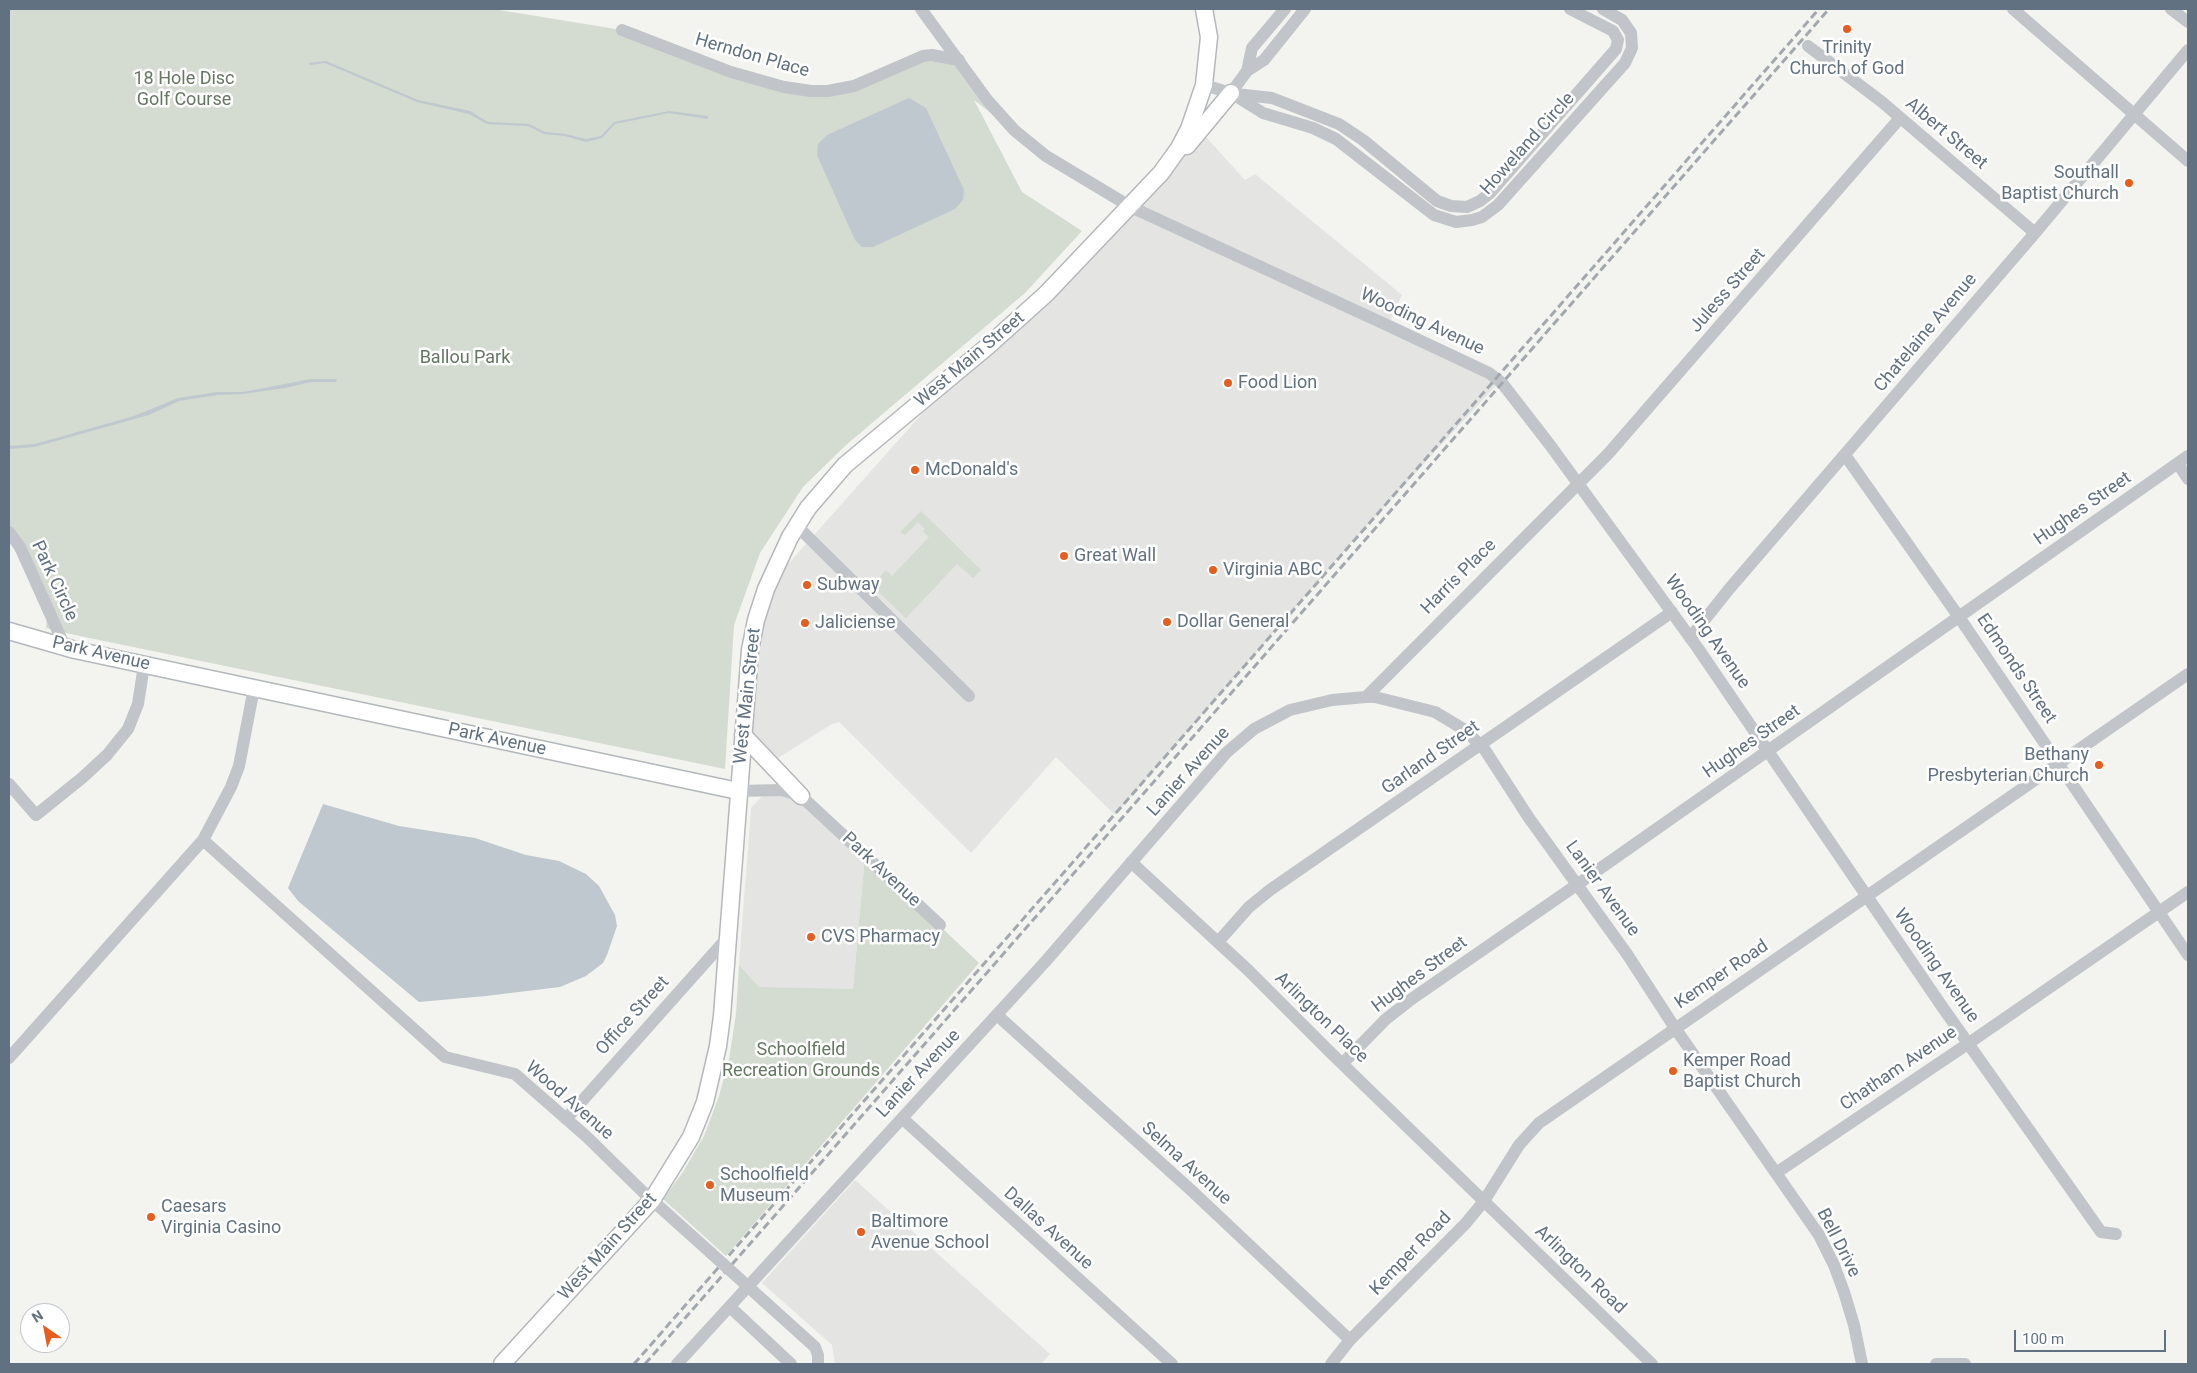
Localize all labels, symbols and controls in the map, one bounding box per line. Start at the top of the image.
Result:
marker: Trinity Church of God [1841,23,1853,35]
street label: Herndon Place [692,29,812,83]
place label: Trinity Church of God [1790,37,1904,80]
park label: 18 Hole Disc Golf Course [133,68,235,110]
street label: Howeland Circle [1476,88,1580,200]
street label: Albert Street [1901,94,1991,174]
place label: Southall Baptist Church [2001,162,2119,204]
marker: Southall Baptist Church [2123,177,2135,189]
street label: Juless Street [1686,245,1770,337]
street label: Chatelaine Avenue [1870,269,1982,397]
street label: Wooding Avenue [1357,284,1487,360]
street label: West Main Street [911,308,1029,412]
park label: Ballou Park [420,347,510,369]
place label: Food Lion [1238,372,1317,394]
marker: Food Lion [1222,377,1234,389]
place label: McDonald's [925,459,1018,481]
marker: McDonald's [909,464,921,476]
street label: Hughes Street [2030,468,2136,550]
street label: Harris Place [1417,535,1501,619]
street label: Park Circle [26,537,82,625]
place label: Great Wall [1074,545,1156,567]
marker: Great Wall [1058,550,1070,562]
place label: Virginia ABC [1223,559,1323,581]
marker: Virginia ABC [1207,564,1219,576]
street label: Wooding Avenue [1660,571,1754,693]
place label: Subway [817,574,879,596]
marker: Subway [801,579,813,591]
street label: Edmonds Street [1971,610,2061,728]
place label: Dollar General [1177,611,1289,633]
place label: Jaliciense [815,612,896,634]
marker: Dollar General [1161,616,1173,628]
marker: Jaliciense [799,617,811,629]
street label: West Main Street [730,627,766,765]
street label: Park Avenue [50,632,152,676]
street label: Hughes Street [1699,701,1805,783]
street label: Garland Street [1378,716,1484,800]
street label: Park Avenue [446,719,548,761]
street label: Lanier Avenue [1143,723,1235,821]
place label: Bethany Presbyterian Church [1927,744,2089,786]
marker: Bethany Presbyterian Church [2093,759,2105,771]
street label: Park Avenue [837,828,925,912]
street label: Lanier Avenue [1560,837,1644,941]
street label: Wooding Avenue [1889,905,1983,1027]
place label: CVS Pharmacy [821,926,940,948]
marker: CVS Pharmacy [805,931,817,943]
street label: Hughes Street [1368,932,1472,1018]
street label: Kemper Road [1671,936,1773,1014]
street label: Arlington Place [1270,968,1372,1068]
street label: Office Street [592,972,674,1060]
street label: Chatham Avenue [1837,1022,1961,1116]
street label: Lanier Avenue [873,1025,965,1123]
park label: Schoolfield Recreation Grounds [722,1039,880,1082]
place label: Kemper Road Baptist Church [1683,1050,1801,1092]
street label: Wood Avenue [521,1057,617,1145]
marker: Kemper Road Baptist Church [1667,1065,1679,1077]
street label: Selma Avenue [1137,1118,1235,1210]
place label: Schoolfield Museum [720,1164,809,1206]
marker: Schoolfield Museum [704,1179,716,1191]
street label: Dallas Avenue [999,1183,1097,1275]
street label: West Main Street [554,1189,662,1305]
place label: Caesars Virginia Casino [161,1196,281,1238]
street label: Bell Drive [1811,1205,1865,1281]
street label: Kemper Road [1366,1208,1456,1300]
marker: Caesars Virginia Casino [145,1211,157,1223]
place label: Baltimore Avenue School [871,1211,989,1254]
street label: Arlington Road [1530,1221,1630,1319]
marker: Baltimore Avenue School [855,1226,867,1238]
north arrow [20,1303,70,1353]
text: N [29,1307,46,1326]
scale bar [2017,1320,2170,1352]
text: 100 m [2022,1330,2064,1348]

